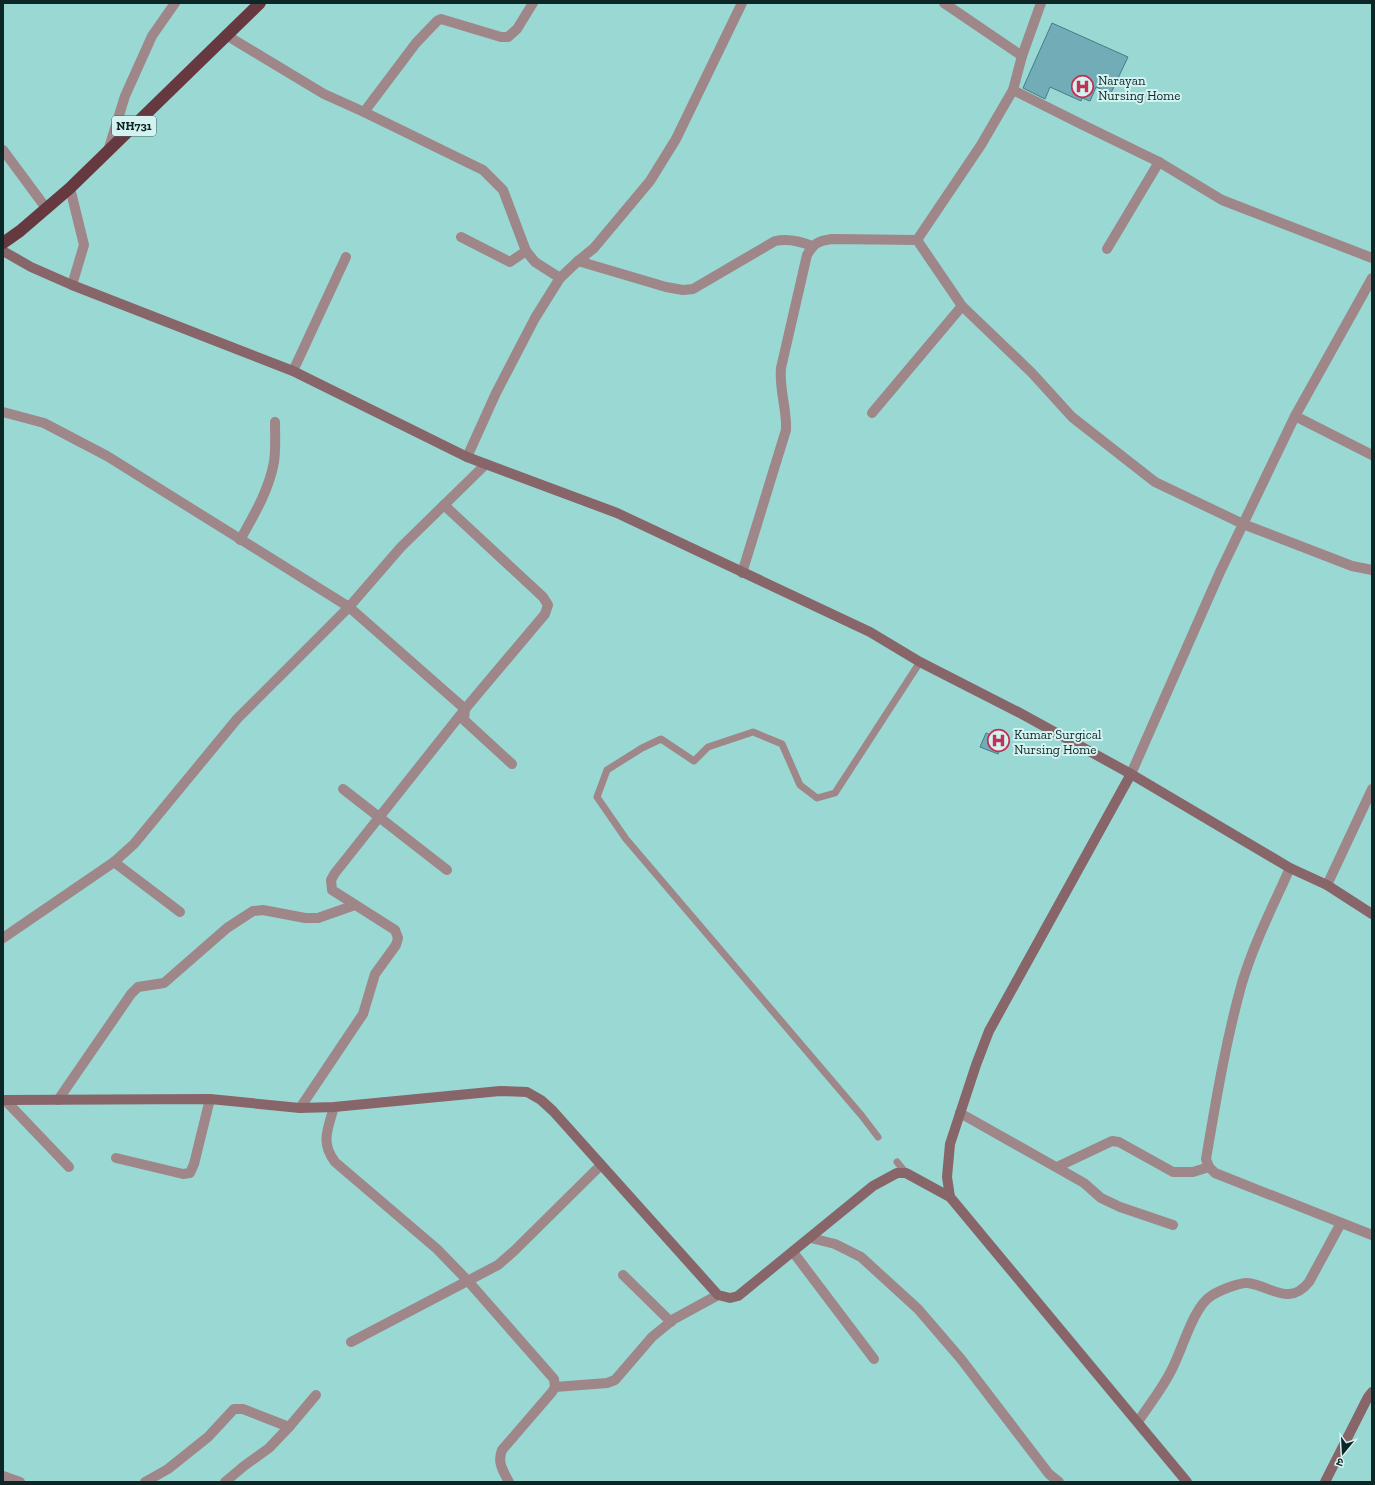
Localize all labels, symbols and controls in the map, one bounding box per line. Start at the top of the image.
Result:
place label: Narayan Nursing Home [1098,73,1180,103]
hospital icon: Narayan Nursing Home [1070,74,1096,100]
road number: NH731 [112,116,156,136]
place label: Kumar Surgical Nursing Home [1014,727,1102,757]
hospital icon: Kumar Surgical Nursing Home [986,728,1012,754]
north arrow [1323,1433,1363,1473]
text: उ [1334,1455,1345,1469]

